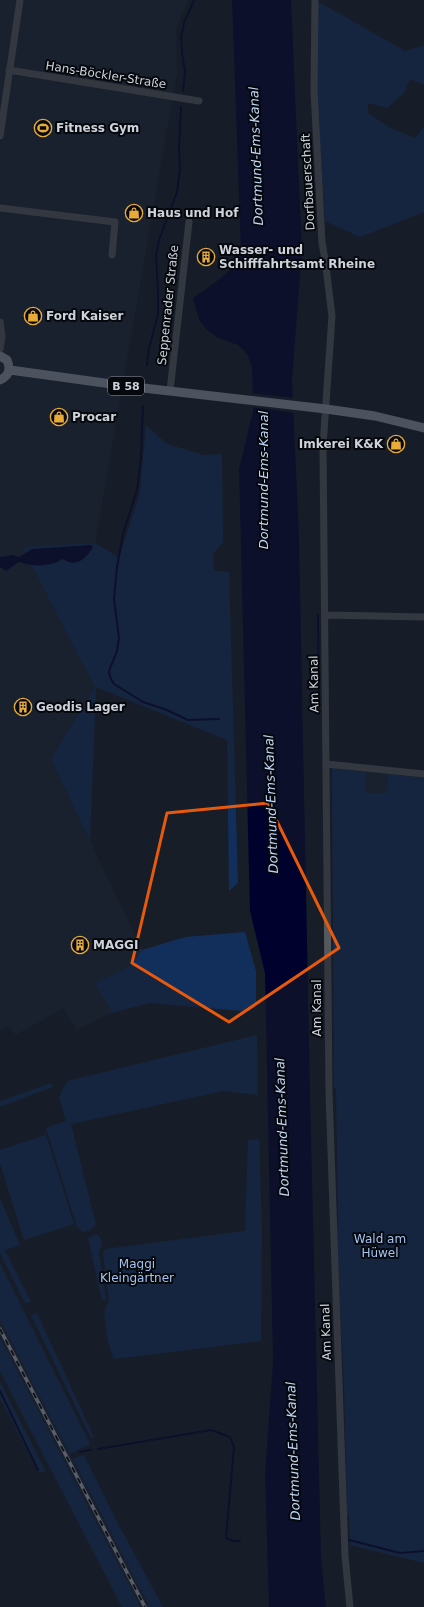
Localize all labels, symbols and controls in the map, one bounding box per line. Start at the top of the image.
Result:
street label: Hans-Böckler-Straße [45,59,167,91]
water label: Dortmund-Ems-Kanal [246,86,266,226]
sports icon: Fitness Gym [33,118,53,138]
place label: Fitness Gym [56,121,139,135]
street label: Dorfbauerschaft [298,133,318,231]
shop icon: Haus und Hof [124,203,144,223]
place label: Haus und Hof [147,206,239,220]
place label: Wasser- und Schifffahrtsamt Rheine [219,243,375,271]
street label: Seppenrader Straße [155,244,181,366]
building icon: Wasser- und Schifffahrtsamt Rheine [196,247,216,267]
shop icon: Ford Kaiser [23,306,43,326]
place label: Ford Kaiser [46,309,123,323]
road number: B 58 [108,377,144,395]
shop icon: Procar [49,407,69,427]
place label: Procar [72,410,116,424]
water label: Dortmund-Ems-Kanal [256,410,271,549]
shop icon: Imkerei K&K [386,434,406,454]
place label: Imkerei K&K [299,437,384,451]
street label: Am Kanal [307,655,321,713]
building icon: Geodis Lager [13,697,33,717]
place label: Geodis Lager [36,700,125,714]
water label: Dortmund-Ems-Kanal [261,734,281,874]
building icon: MAGGI [70,935,90,955]
place label: MAGGI [93,938,138,952]
street label: Am Kanal [310,979,324,1037]
water label: Dortmund-Ems-Kanal [272,1057,292,1197]
park label: Wald am Hüwel [354,1232,406,1260]
park label: Maggi Kleingärtner [100,1257,174,1285]
street label: Am Kanal [318,1303,334,1361]
water label: Dortmund-Ems-Kanal [283,1381,303,1521]

